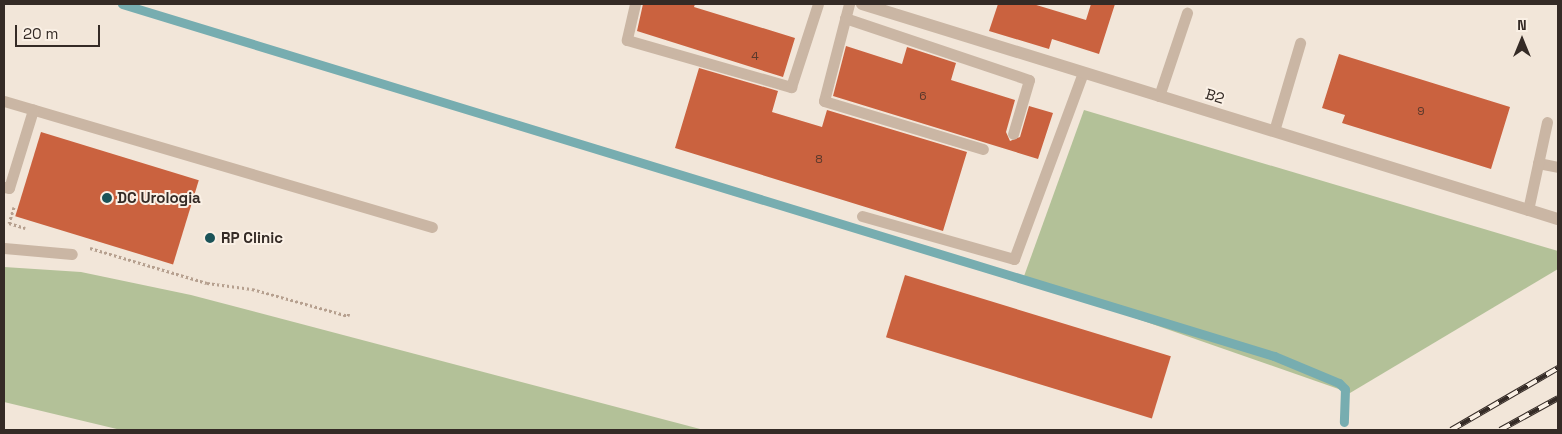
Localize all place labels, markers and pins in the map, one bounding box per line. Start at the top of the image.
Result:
place label: DC Urologia [117,189,201,207]
marker: DC Urologia [101,192,113,204]
place label: RP Clinic [221,229,283,247]
marker: RP Clinic [203,231,217,245]

